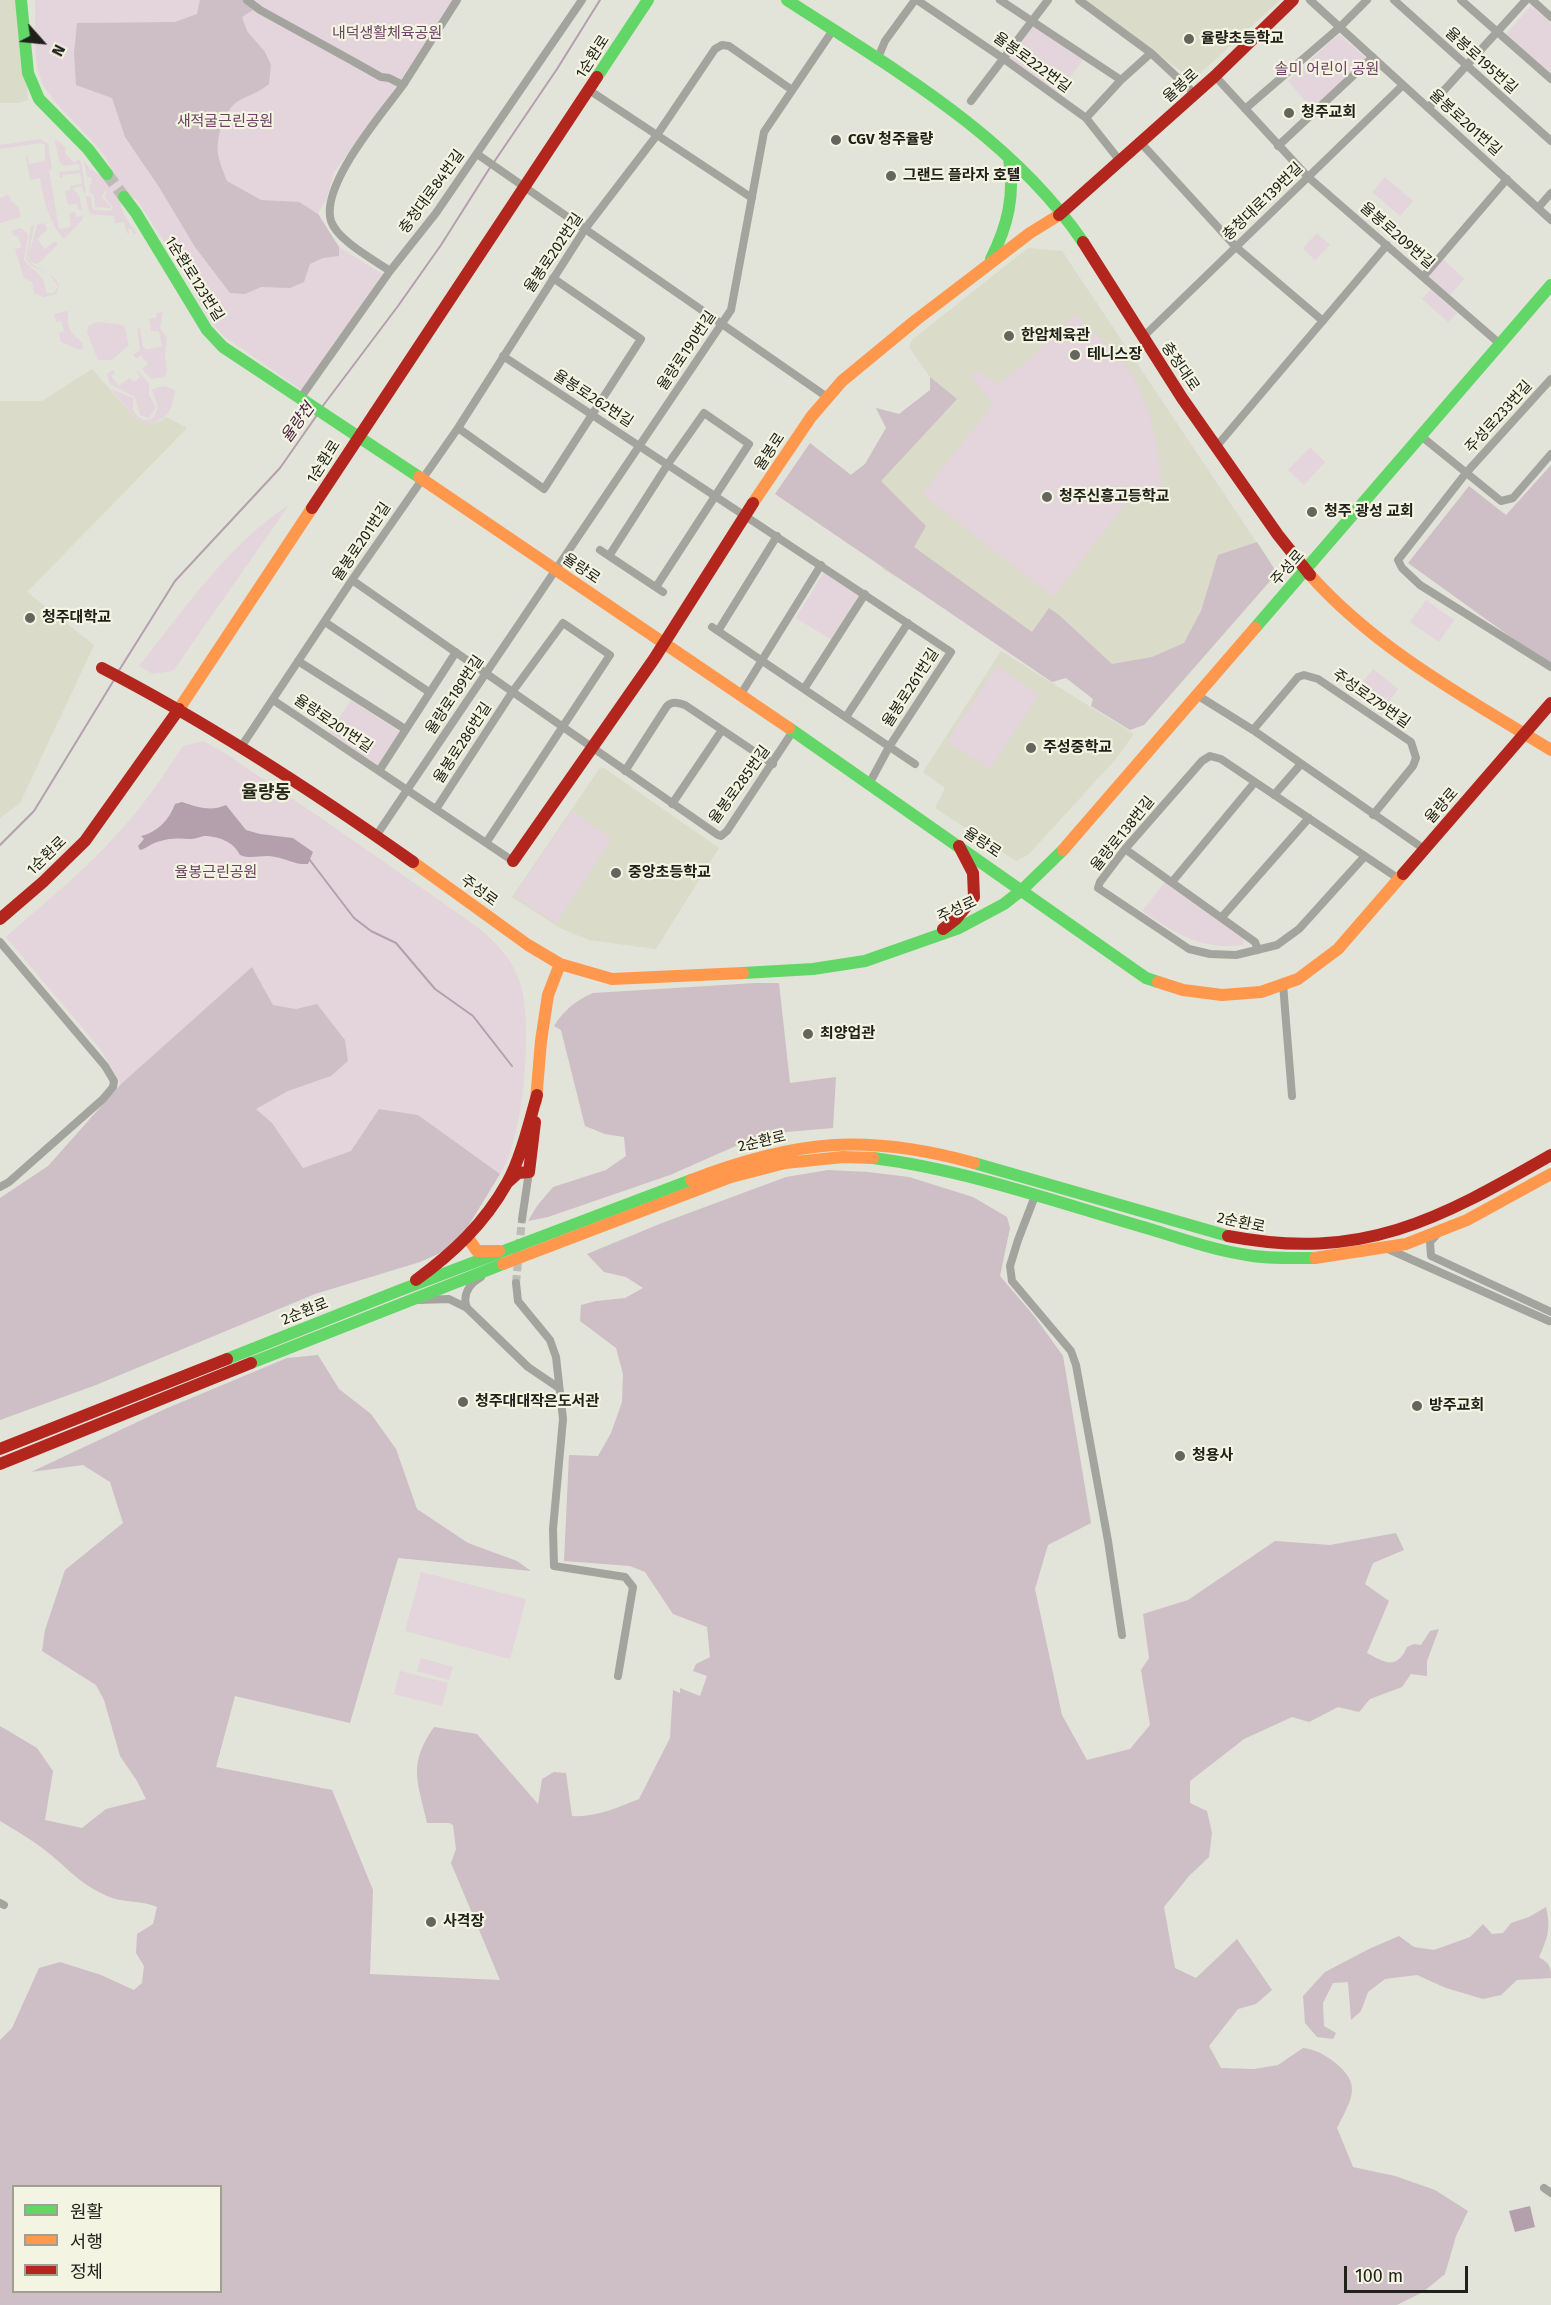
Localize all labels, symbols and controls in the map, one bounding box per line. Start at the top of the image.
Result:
north arrow [12,12,72,72]
street label: 율봉로195번길 [1441,24,1521,98]
park label: 내덕생활체육공원 [332,25,442,43]
street label: 율봉로222번길 [990,29,1074,97]
place label: 율량초등학교 [1201,30,1284,48]
street label: 1순환로 [572,32,614,82]
marker: 율량초등학교 [1182,32,1196,46]
text: N [48,41,69,59]
park label: 솔미 어린이 공원 [1275,61,1379,79]
street label: 율봉로 [1160,65,1202,107]
street label: 율봉로201번길 [1425,86,1505,160]
place label: 청주교회 [1301,104,1356,122]
marker: 청주교회 [1282,106,1296,120]
park label: 새적굴근린공원 [177,113,273,131]
place label: CGV 청주율량 [848,131,933,149]
marker: CGV 청주율량 [829,133,843,147]
street label: 충청대로84번길 [396,147,468,237]
street label: 충청대로139번길 [1219,159,1307,245]
place label: 그랜드 플라자 호텔 [903,167,1021,185]
marker: 그랜드 플라자 호텔 [884,169,898,183]
street label: 율봉로209번길 [1356,199,1438,273]
street label: 율봉로202번길 [521,210,587,296]
street label: 1순환로123번길 [161,233,227,325]
street label: 율량로190번길 [654,308,720,394]
place label: 한암체육관 [1021,327,1090,345]
marker: 한암체육관 [1002,329,1016,343]
street label: 충청대로 [1157,339,1203,395]
place label: 테니스장 [1087,346,1142,364]
marker: 테니스장 [1068,348,1082,362]
street label: 율봉로262번길 [550,366,636,432]
street label: 주성로233번길 [1462,377,1536,457]
water label: 율량천 [277,399,319,447]
street label: 율봉로 [751,430,789,474]
street label: 1순환로 [303,437,345,487]
place label: 청주신흥고등학교 [1059,488,1169,506]
marker: 청주신흥고등학교 [1040,490,1054,504]
street label: 율봉로201번길 [329,499,395,585]
place label: 청주 광성 교회 [1324,503,1414,521]
marker: 청주 광성 교회 [1305,505,1319,519]
street label: 주성로 [1268,546,1308,590]
street label: 율량로 [559,550,603,588]
place label: 청주대학교 [42,609,111,627]
marker: 청주대학교 [23,611,37,625]
street label: 율봉로261번길 [879,645,943,731]
street label: 율량로189번길 [422,652,488,738]
street label: 주성로279번길 [1329,666,1413,732]
street label: 율량로201번길 [290,691,376,757]
street label: 율봉로286번길 [430,699,496,787]
place label: 주성중학교 [1043,739,1112,757]
marker: 주성중학교 [1024,741,1038,755]
street label: 율봉로285번길 [706,742,774,828]
district label: 율량동 [241,782,291,804]
street label: 율량로 [1422,784,1462,828]
street label: 율량로138번길 [1087,793,1159,875]
street label: 율량로 [960,824,1004,862]
street label: 1순환로 [24,833,70,879]
park label: 율봉근린공원 [175,864,257,882]
place label: 중앙초등학교 [628,864,711,882]
marker: 중앙초등학교 [609,866,623,880]
street label: 주성로 [457,872,501,910]
street label: 주성로 [934,893,980,927]
place label: 최양업관 [820,1025,875,1043]
marker: 최양업관 [801,1027,815,1041]
street label: 2순환로 [736,1128,788,1156]
street label: 2순환로 [1215,1209,1267,1237]
street label: 2순환로 [279,1295,331,1329]
place label: 청주대대작은도서관 [475,1393,599,1411]
marker: 청주대대작은도서관 [456,1395,470,1409]
place label: 방주교회 [1429,1397,1484,1415]
marker: 방주교회 [1410,1399,1424,1413]
place label: 청용사 [1192,1447,1233,1465]
marker: 청용사 [1173,1449,1187,1463]
place label: 사격장 [443,1913,484,1931]
marker: 사격장 [424,1915,438,1929]
legend [12,2185,222,2293]
text: 원활 [70,2201,103,2223]
text: 서행 [70,2231,103,2253]
scale bar [1347,2254,1472,2292]
text: 정체 [70,2261,103,2283]
text: 100 m [1355,2265,1403,2287]

